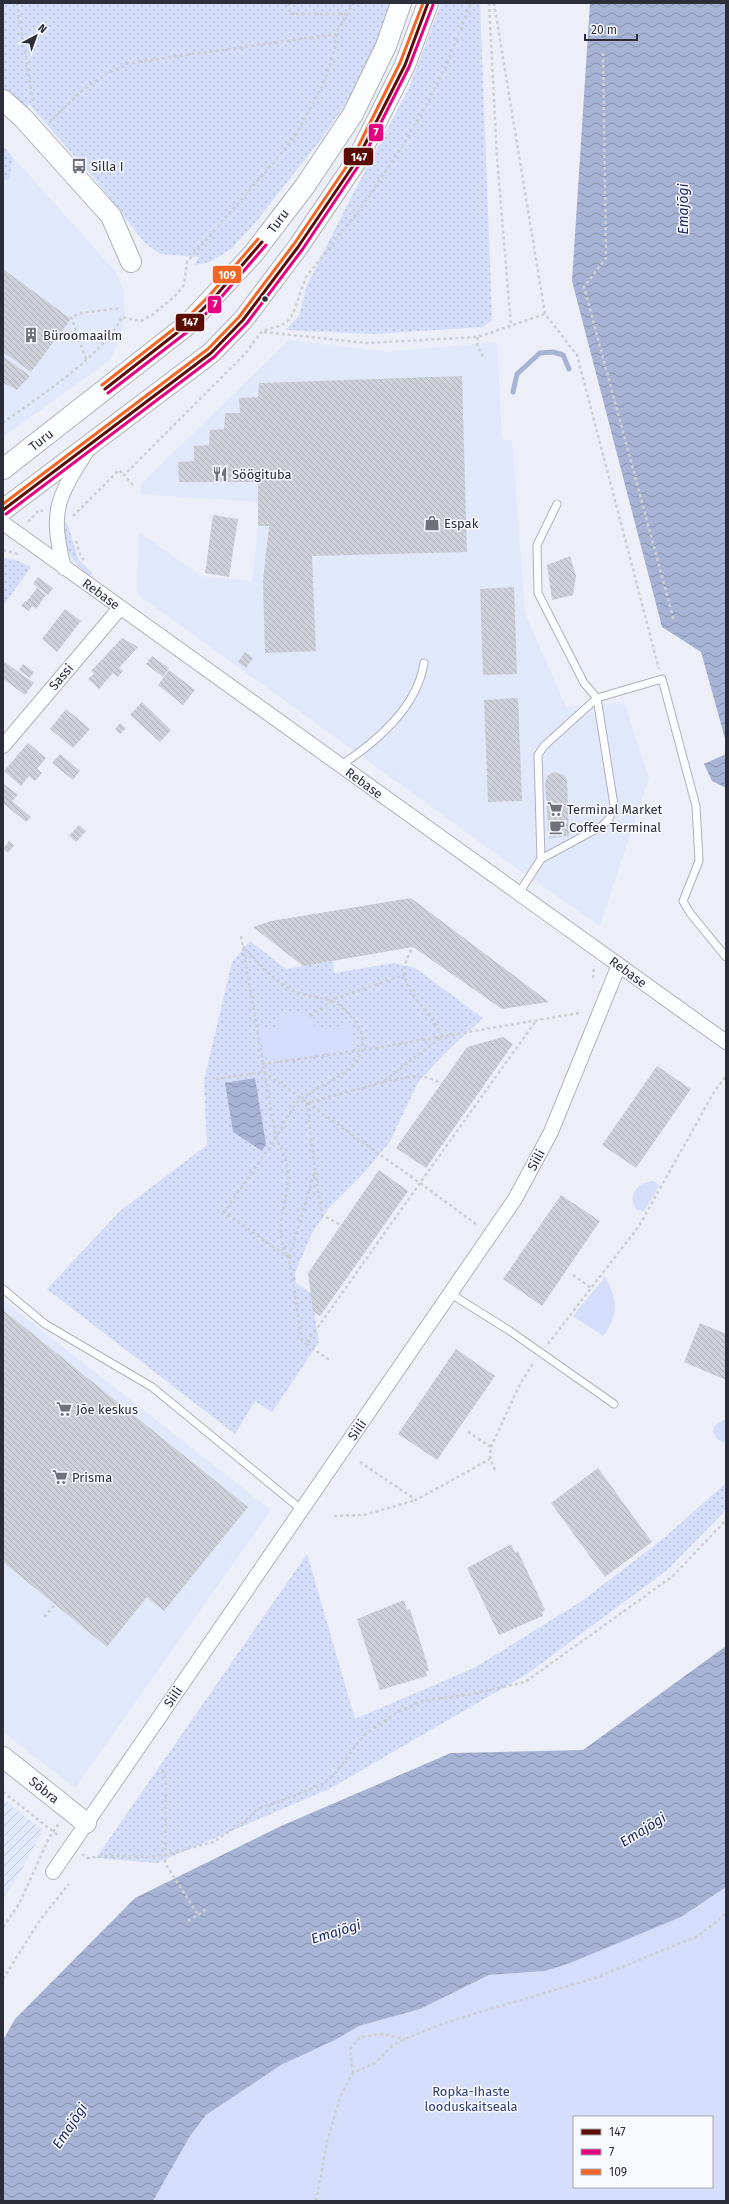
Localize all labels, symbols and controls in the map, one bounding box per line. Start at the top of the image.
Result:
north arrow [16,16,56,56]
scale bar [585,16,637,42]
text: N [35,22,49,36]
text: 20 m [591,23,617,37]
line badge: 7 [368,123,384,142]
text: 7 [373,126,379,139]
line badge: 147 [343,147,374,166]
text: 147 [351,151,367,164]
bus stop icon: Silla I [70,157,88,175]
place label: Silla I [91,159,124,174]
water label: Emajõgi [675,183,692,235]
street label: Turu [264,206,292,236]
line badge: 109 [212,265,242,284]
text: 109 [218,269,236,282]
unlabelled marker [260,294,270,304]
line badge: 7 [207,295,222,314]
text: 7 [212,298,218,311]
line badge: 147 [175,313,205,332]
text: 147 [182,316,198,329]
building icon: Büroomaailm [22,326,40,344]
place label: Büroomaailm [43,328,122,343]
street label: Turu [26,426,56,454]
restaurant icon: Söögituba [211,465,229,483]
place label: Söögituba [232,467,292,482]
shop icon: Espak [423,514,441,532]
place label: Espak [444,516,479,531]
street label: Rebase [79,575,123,613]
street label: Sassi [46,661,76,693]
street label: Rebase [342,764,386,802]
supermarket icon: Terminal Market [546,800,564,818]
place label: Terminal Market [567,802,663,817]
cafe icon: Coffee Terminal [548,818,566,836]
place label: Coffee Terminal [569,820,661,835]
street label: Rebase [606,953,650,991]
street label: Siili [524,1147,548,1173]
supermarket icon: Jõe keskus [55,1400,73,1418]
place label: Jõe keskus [76,1402,138,1417]
street label: Siili [345,1417,369,1443]
supermarket icon: Prisma [51,1468,69,1486]
place label: Prisma [72,1470,112,1485]
street label: Siili [161,1684,185,1710]
street label: Sõbra [26,1773,62,1807]
water label: Emajõgi [617,1809,669,1851]
water label: Emajõgi [309,1916,363,1948]
park label: Ropka-Ihaste looduskaitseala [424,2084,518,2114]
water label: Emajõgi [49,2100,91,2152]
legend [573,2116,713,2188]
text: 147 [609,2125,626,2139]
text: 7 [609,2145,614,2159]
text: 109 [609,2165,627,2179]

